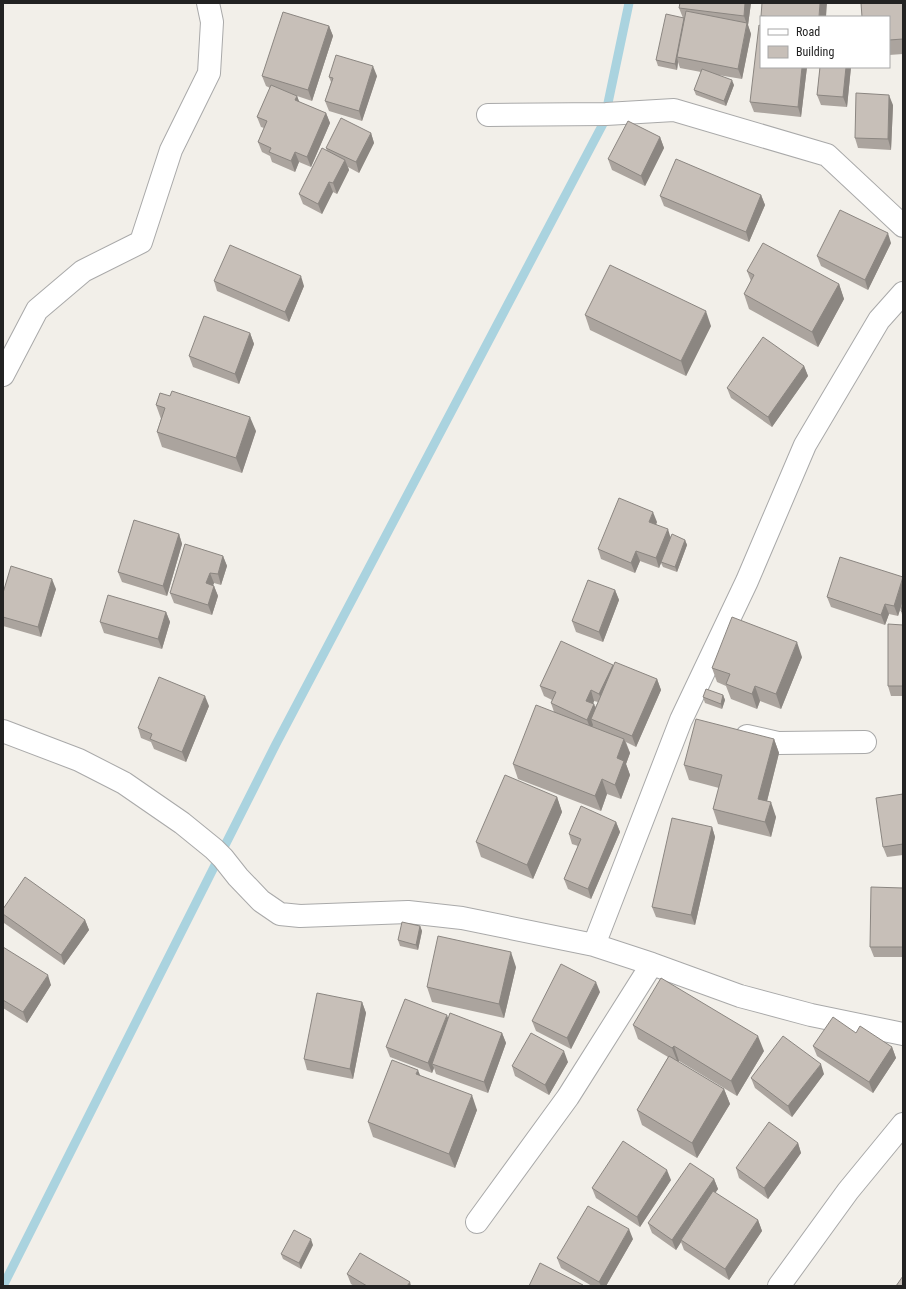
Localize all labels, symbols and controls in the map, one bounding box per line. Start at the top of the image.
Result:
legend [760,16,890,68]
text: Road [796,25,820,39]
text: Building [796,45,834,59]

